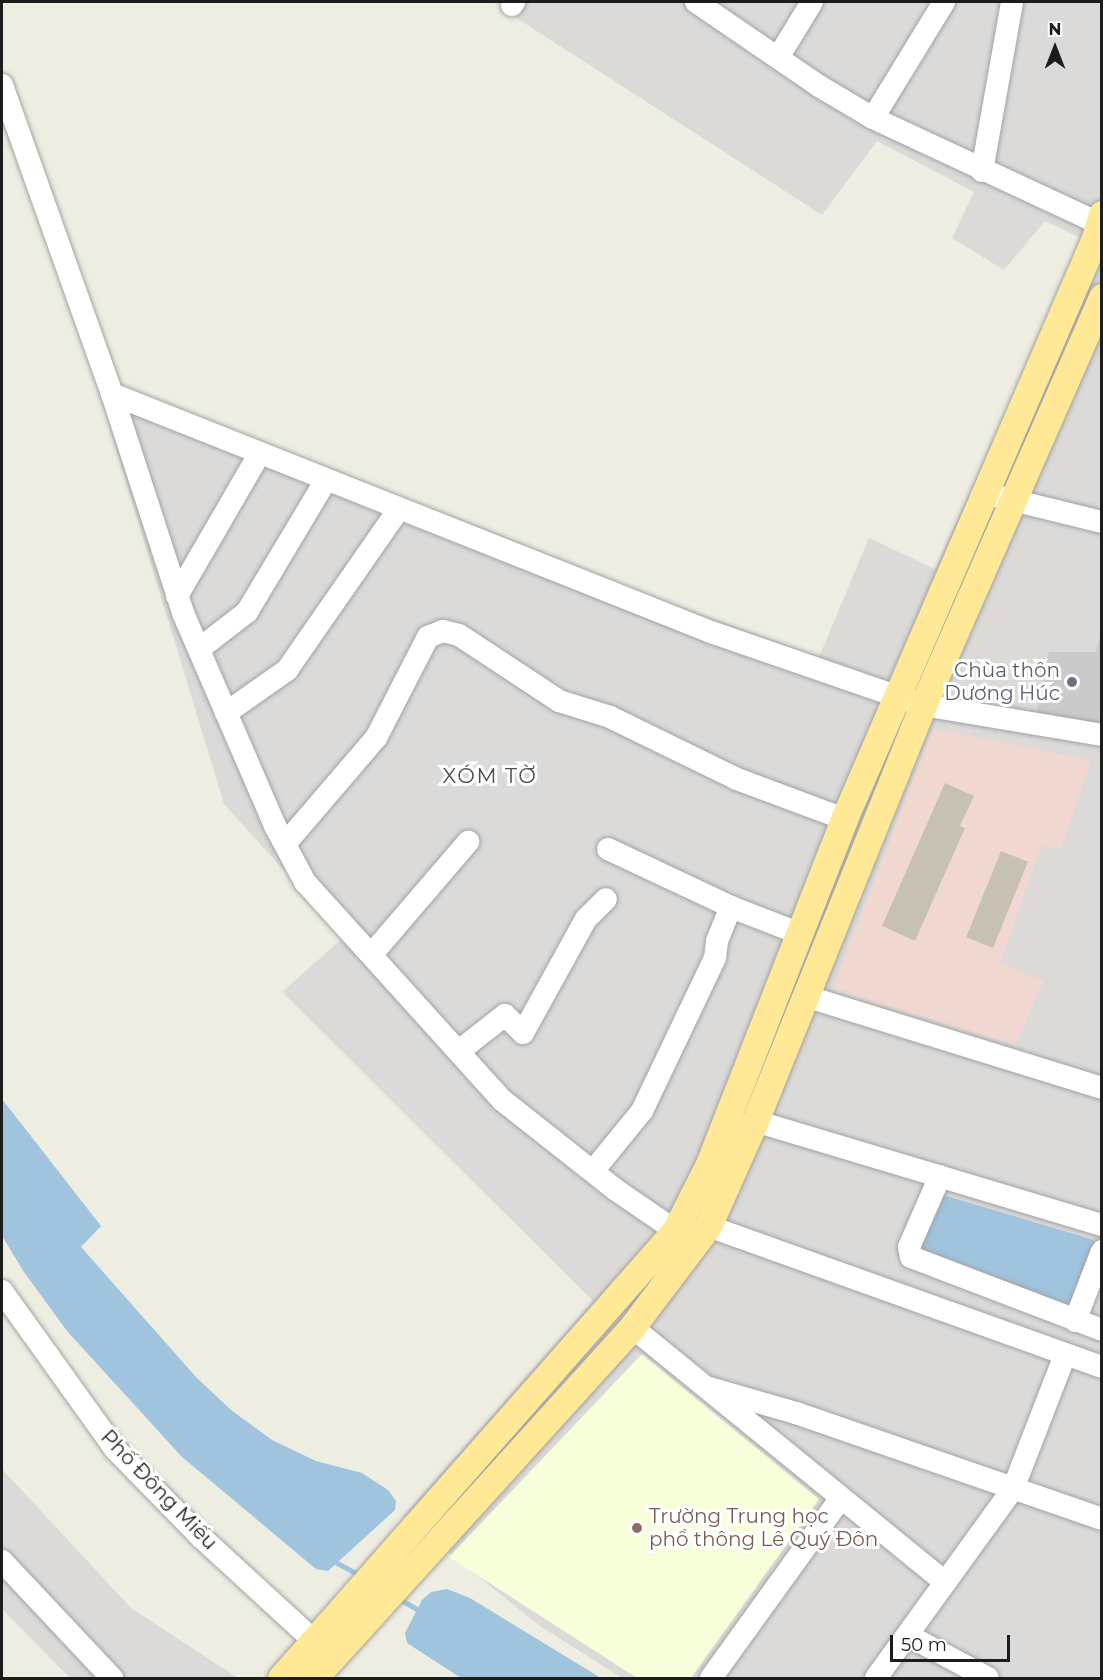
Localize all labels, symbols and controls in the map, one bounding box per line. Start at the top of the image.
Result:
north arrow [1025,18,1085,78]
text: N [1049,20,1061,39]
place label: Chùa thôn Dương Húc [944,658,1060,705]
marker: Chùa thôn Dương Húc [1065,675,1079,689]
district label: XÓM TỜ [443,763,537,789]
street label: Phố Đông Miếu [96,1425,222,1555]
place label: Trường Trung học phổ thông Lê Quý Đôn [649,1504,878,1551]
marker: Trường Trung học phổ thông Lê Quý Đôn [630,1521,644,1535]
scale bar [893,1623,1013,1661]
text: 50 m [901,1634,947,1656]

